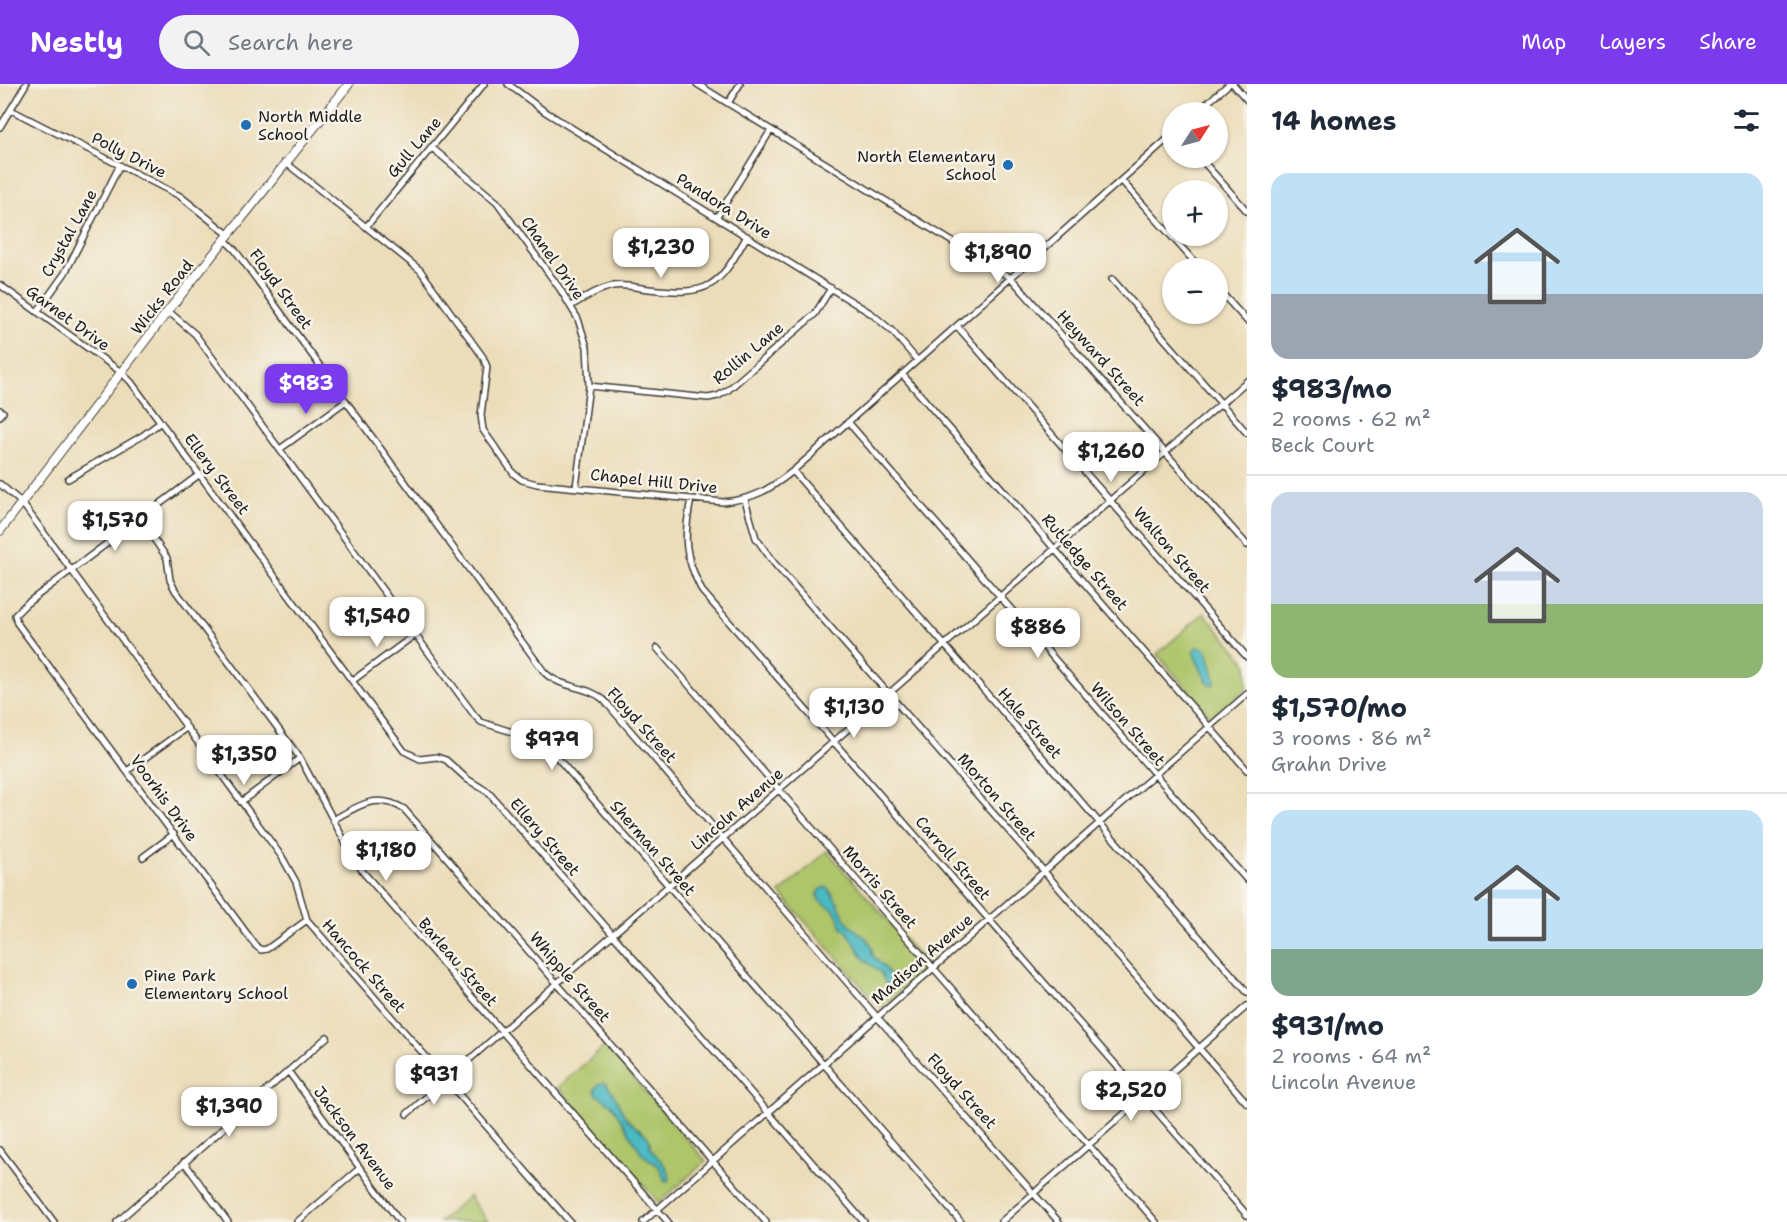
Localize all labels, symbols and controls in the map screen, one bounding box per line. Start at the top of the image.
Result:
search box [159,15,579,69]
text: Nestly [30,23,123,61]
icon: search [180,26,213,59]
text: Search here [228,28,354,57]
text: Map [1521,28,1566,56]
text: Layers [1599,28,1666,56]
text: Share [1699,28,1757,56]
north arrow [1162,102,1228,168]
map controls [1162,102,1228,324]
text: 14 homes [1271,103,1397,138]
icon: filters [1730,104,1763,137]
place label: North Middle School [258,106,362,145]
street label: Gull Lane [382,112,446,182]
marker: North Middle School [239,118,253,132]
street label: Polly Drive [88,127,170,183]
place label: North Elementary School [857,146,996,185]
marker: North Elementary School [1001,158,1015,172]
street label: Pandora Drive [672,168,776,244]
button: + [1162,180,1228,246]
street label: Crystal Lane [36,185,102,281]
street label: Chanel Drive [516,212,590,304]
icon: home [1463,212,1571,320]
pin: $1,230 [612,228,710,279]
pin: $1,890 [949,233,1047,284]
text: $1,230 [627,234,695,260]
text: $1,890 [964,239,1032,265]
street label: Floyd Street [245,245,317,333]
street label: Wicks Road [126,255,198,339]
button: − [1162,258,1228,324]
street label: Garnet Drive [22,280,114,356]
street label: Heyward Street [1052,305,1150,411]
street label: Rollin Lane [708,317,788,389]
pin: $983 [270,364,342,415]
text: $983 [279,370,333,396]
text: $983/mo [1271,371,1392,406]
text: 2 rooms · 62 m² [1271,406,1431,432]
street label: Ellery Street [179,429,255,519]
pin: $1,260 [1062,432,1160,483]
text: Beck Court [1271,432,1375,458]
text: $1,260 [1077,438,1145,464]
street label: Chapel Hill Drive [589,464,719,498]
pin: $1,570 [66,501,164,552]
street label: Walton Street [1129,502,1215,598]
text: $1,570 [82,507,148,533]
street label: Rutledge Street [1037,509,1133,615]
icon: home [1463,531,1571,639]
pin: $1,540 [328,597,426,648]
text: $1,540 [343,603,411,629]
pin: $886 [1002,608,1074,659]
text: $886 [1010,614,1066,640]
street label: Wilson Street [1086,678,1170,770]
street label: Floyd Street [603,683,681,767]
street label: Hale Street [993,683,1067,763]
pin: $1,130 [805,688,903,739]
text: $1,570/mo [1271,690,1407,725]
text: $1,130 [823,694,885,720]
pin: $979 [516,720,588,771]
text: 3 rooms · 86 m² [1271,725,1431,751]
text: $979 [525,726,579,752]
pin: $1,350 [195,735,293,786]
text: $1,350 [211,741,277,767]
street label: Morton Street [953,749,1041,845]
street label: Voorhis Drive [125,750,203,846]
text: Grahn Drive [1271,751,1387,777]
street label: Lincoln Avenue [686,763,788,855]
street label: Ellery Street [505,794,585,880]
street label: Sherman Street [606,796,700,900]
street label: Carroll Street [911,812,995,904]
pin: $1,180 [337,831,435,882]
text: $1,180 [355,837,417,863]
street label: Morris Street [838,841,922,933]
icon: home [1463,849,1571,957]
street label: Madison Avenue [867,909,977,1009]
street label: Barleau Street [414,913,502,1011]
street label: Hancock Street [317,915,411,1017]
street label: Whipple Street [525,927,615,1027]
place label: Pine Park Elementary School [144,965,288,1004]
marker: Pine Park Elementary School [125,977,139,991]
text: $931/mo [1271,1008,1384,1043]
text: 2 rooms · 64 m² [1271,1043,1431,1069]
street label: Floyd Street [923,1049,1001,1133]
pin: $931 [398,1055,470,1106]
text: $931 [409,1061,459,1087]
text: Lincoln Avenue [1271,1069,1416,1095]
pin: $2,520 [1082,1071,1180,1122]
text: $2,520 [1095,1077,1167,1103]
street label: Jackson Avenue [309,1082,401,1194]
pin: $1,390 [180,1087,278,1138]
text: $1,390 [195,1093,263,1119]

